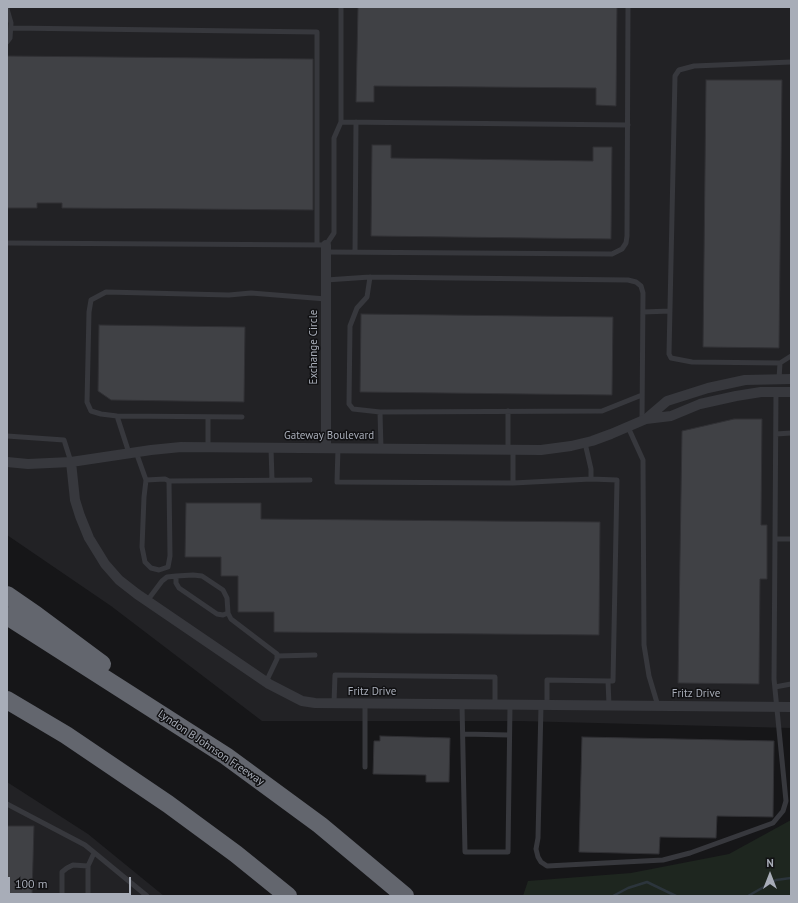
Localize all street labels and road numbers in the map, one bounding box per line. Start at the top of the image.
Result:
street label: Exchange Circle [307,310,321,384]
street label: Gateway Boulevard [284,429,374,443]
street label: Fritz Drive [348,685,396,699]
street label: Fritz Drive [672,687,720,701]
street label: Lyndon B Johnson Freeway [155,707,267,789]

